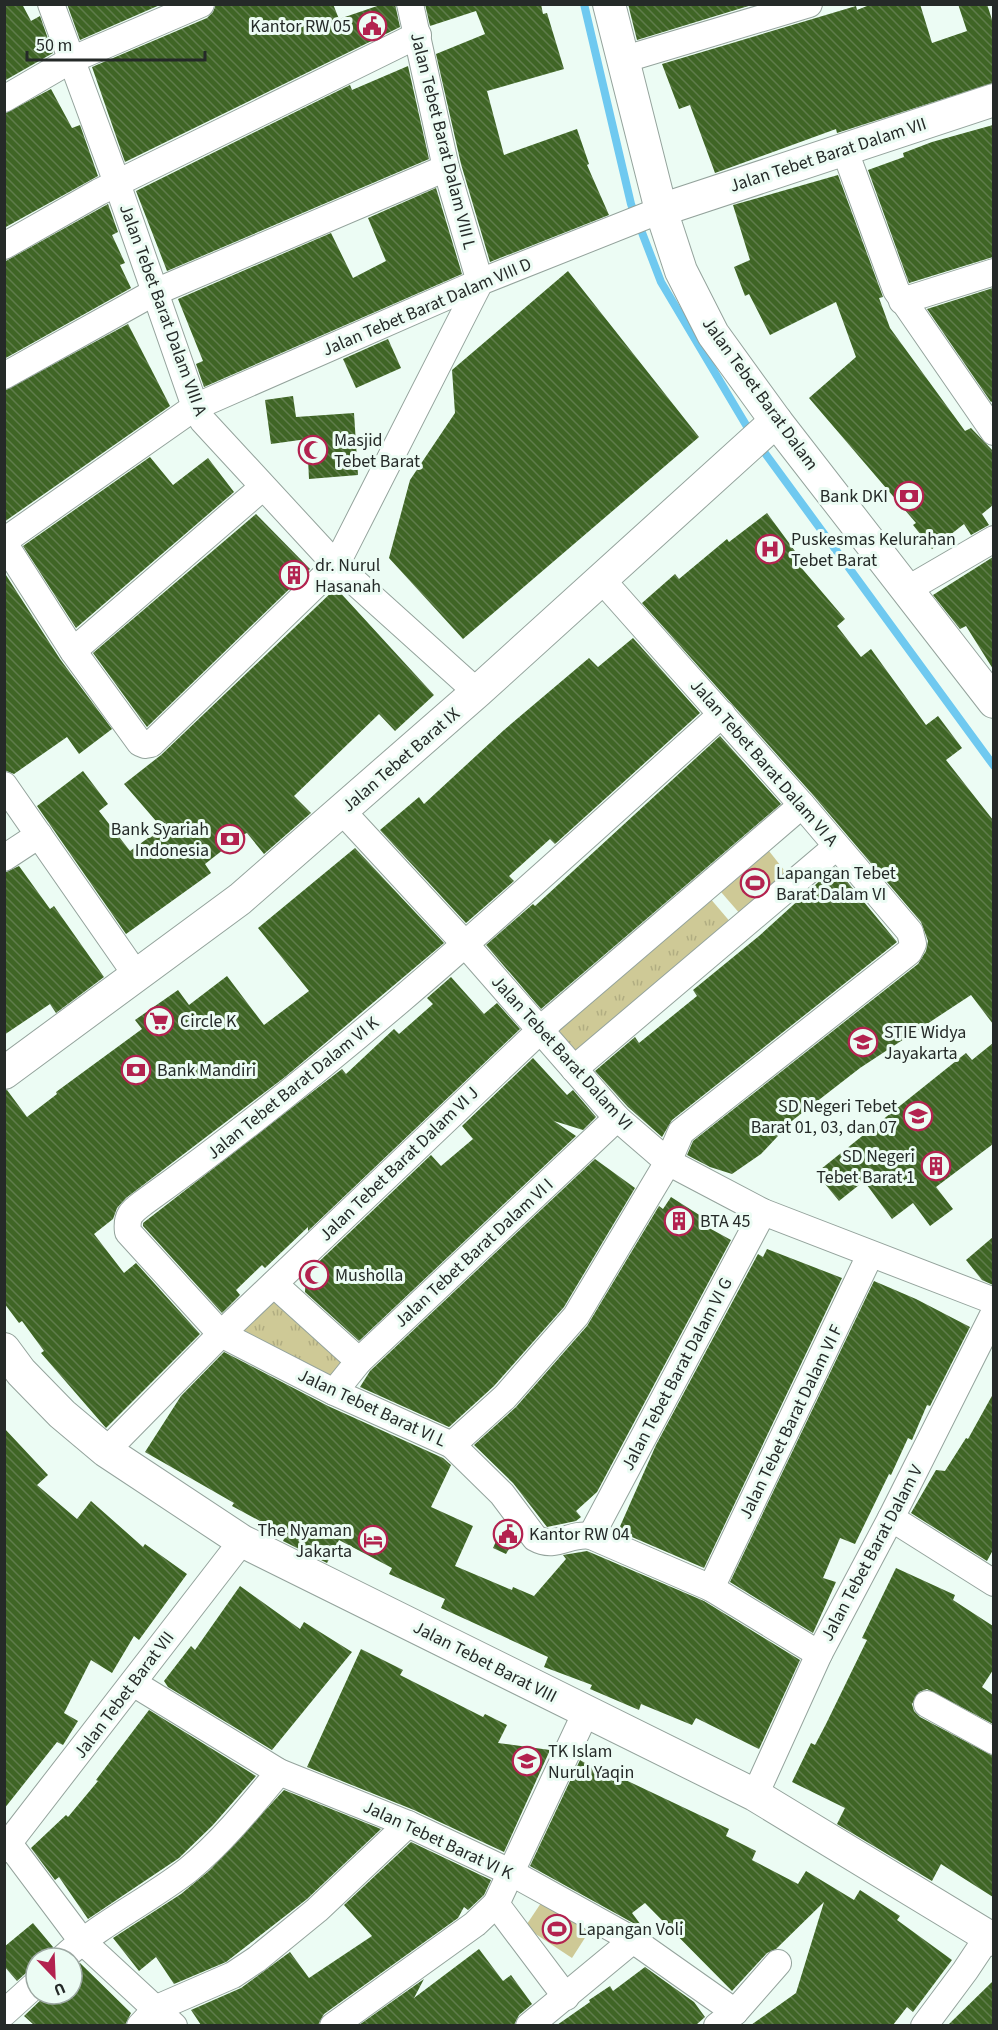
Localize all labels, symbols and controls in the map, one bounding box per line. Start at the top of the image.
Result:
public building icon: Kantor RW 05 [356,10,388,42]
place label: Kantor RW 05 [250,14,351,39]
scale bar [27,24,206,62]
street label: Jalan Tebet Barat Dalam VIII L [404,30,482,252]
text: 50 m [36,33,72,58]
street label: Jalan Tebet Barat Dalam VII [726,111,930,199]
street label: Jalan Tebet Barat Dalam VIII A [113,201,213,420]
street label: Jalan Tebet Barat Dalam VIII D [319,252,535,362]
street label: Jalan Tebet Barat Dalam [696,313,824,475]
place label: Masjid Tebet Barat [334,428,420,474]
mosque icon: Masjid Tebet Barat [297,434,329,466]
bank icon: Bank DKI [893,480,925,512]
place label: Bank DKI [820,484,888,509]
place label: Puskesmas Kelurahan Tebet Barat [791,527,956,573]
hospital icon: Puskesmas Kelurahan Tebet Barat [754,533,786,565]
place label: dr. Nurul Hasanah [315,553,381,599]
building icon: dr. Nurul Hasanah [278,559,310,591]
street label: Jalan Tebet Barat Dalam VI A [684,674,844,852]
street label: Jalan Tebet Barat IX [337,702,465,818]
place label: Bank Syariah Indonesia [111,817,209,863]
bank icon: Bank Syariah Indonesia [214,823,246,855]
place label: Lapangan Tebet Barat Dalam VI [776,861,896,907]
sports icon: Lapangan Tebet Barat Dalam VI [739,867,771,899]
street label: Jalan Tebet Barat Dalam VI [485,970,639,1136]
supermarket icon: Circle K [143,1005,175,1037]
place label: Circle K [180,1009,237,1034]
street label: Jalan Tebet Barat Dalam VI K [202,1010,385,1165]
place label: STIE Widya Jayakarta [884,1020,966,1066]
school or university icon: STIE Widya Jayakarta [847,1026,879,1058]
bank icon: Bank Mandiri [120,1054,152,1086]
place label: Bank Mandiri [157,1058,256,1083]
street label: Jalan Tebet Barat Dalam VI J [314,1081,484,1247]
place label: SD Negeri Tebet Barat 01, 03, dan 07 [751,1094,897,1140]
school or university icon: SD Negeri Tebet Barat 01, 03, dan 07 [902,1100,934,1132]
place label: SD Negeri Tebet Barat 1 [816,1144,915,1190]
building icon: SD Negeri Tebet Barat 1 [920,1150,952,1182]
street label: Jalan Tebet Barat Dalam VI I [389,1173,559,1333]
building icon: BTA 45 [663,1205,695,1237]
place label: BTA 45 [700,1209,750,1234]
mosque icon: Musholla [298,1259,330,1291]
place label: Musholla [335,1263,403,1288]
street label: Jalan Tebet Barat Dalam VI G [615,1273,739,1475]
street label: Jalan Tebet Barat Dalam VI F [733,1321,849,1523]
street label: Jalan Tebet Barat VI L [294,1363,450,1453]
street label: Jalan Tebet Barat Dalam V [815,1460,929,1645]
place label: The Nyaman Jakarta [257,1518,352,1564]
public building icon: Kantor RW 04 [492,1518,524,1550]
place label: Kantor RW 04 [529,1522,630,1547]
hotel icon: The Nyaman Jakarta [357,1524,389,1556]
street label: Jalan Tebet Barat VIII [409,1615,561,1709]
street label: Jalan Tebet Barat VII [68,1626,180,1764]
place label: TK Islam Nurul Yaqin [548,1739,634,1785]
school or university icon: TK Islam Nurul Yaqin [511,1745,543,1777]
street label: Jalan Tebet Barat VI K [359,1794,517,1886]
sports icon: Lapangan Voli [541,1913,573,1945]
place label: Lapangan Voli [578,1917,684,1942]
north arrow [24,1946,84,2006]
text: U [50,1977,69,2001]

